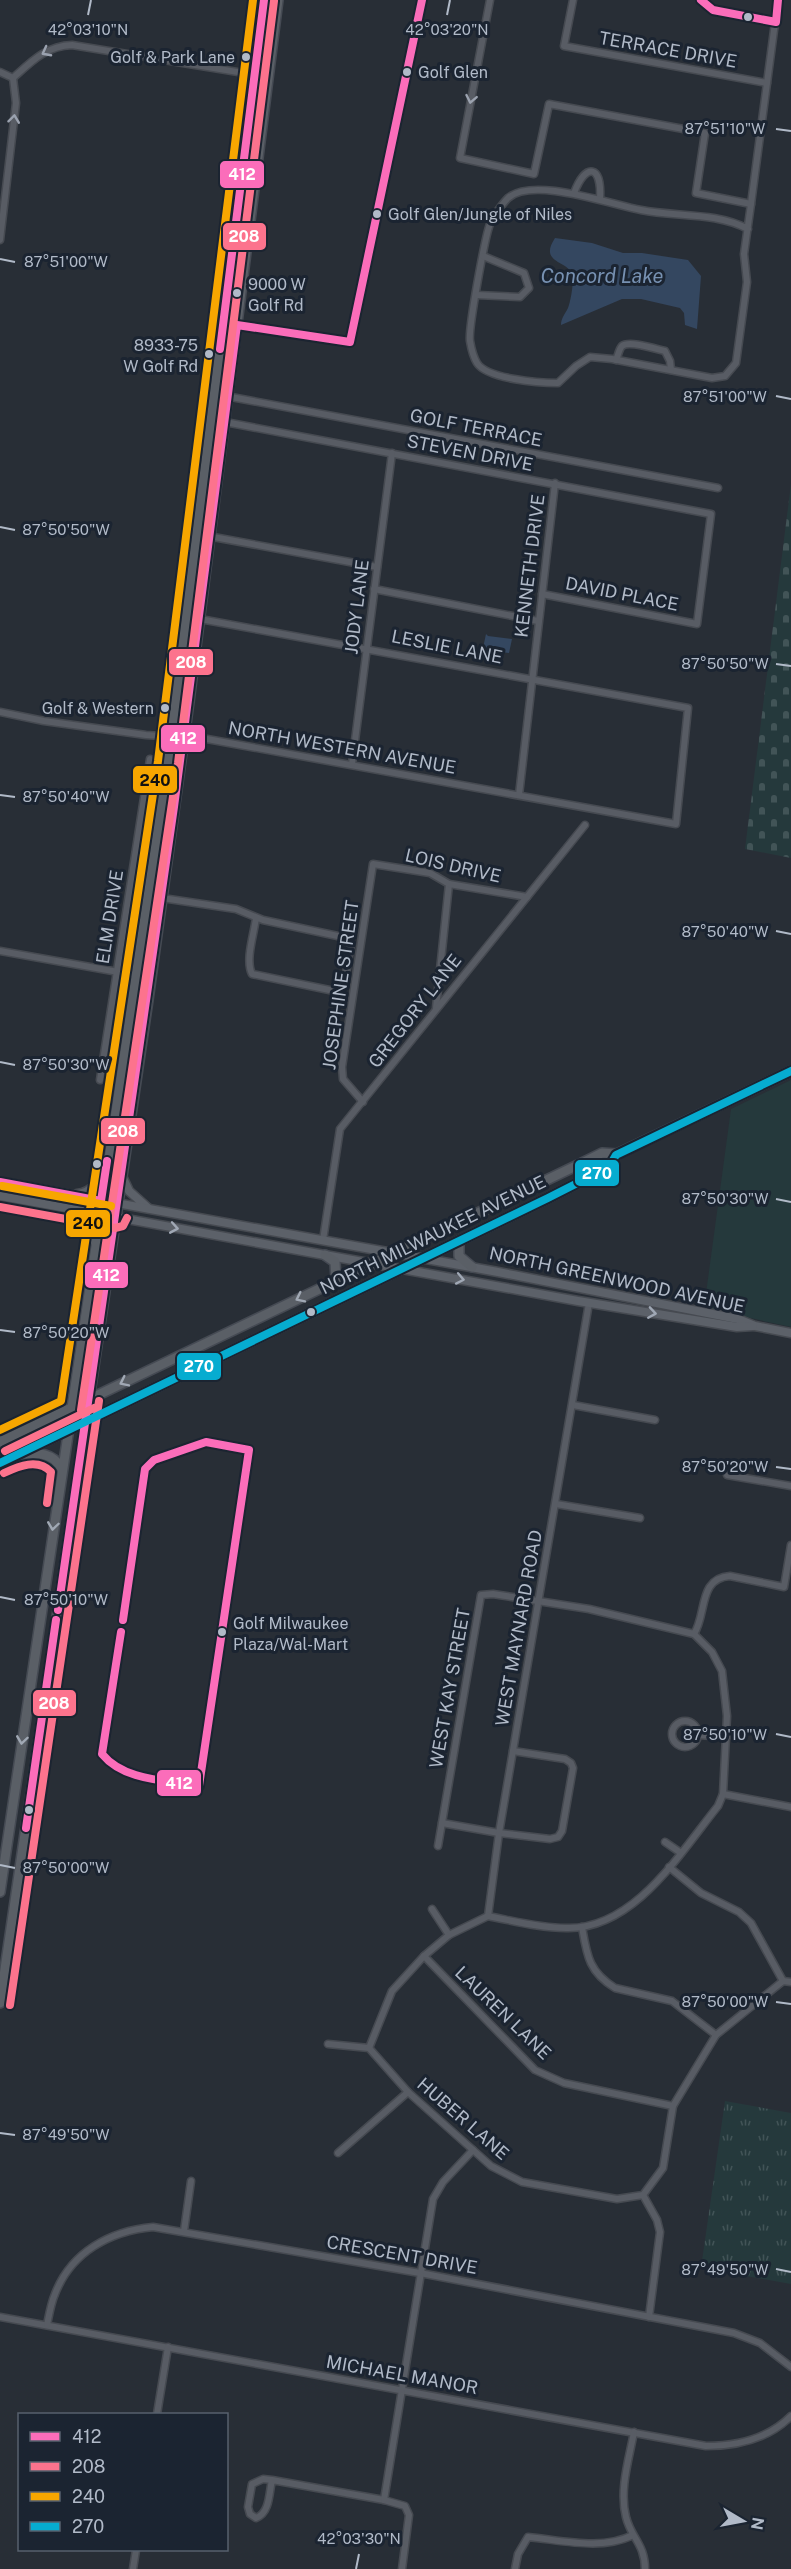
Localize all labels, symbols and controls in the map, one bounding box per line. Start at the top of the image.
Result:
unlabelled marker [742,11,754,23]
text: 42°03'10"N [48,21,128,38]
text: 42°03'20"N [405,21,489,38]
street label: TERRACE DRIVE [598,27,739,72]
one-way arrow [42,45,52,56]
place label: Golf & Park Lane [110,48,235,67]
marker: Golf & Park Lane [240,51,252,63]
place label: Golf Glen [418,63,488,82]
marker: Golf Glen [401,66,413,78]
one-way arrow [466,94,478,103]
one-way arrow [7,115,20,124]
text: 87°51'10"W [685,120,765,137]
line badge: 412 [219,160,265,189]
text: 412 [228,165,256,184]
place label: Golf Glen/Jungle of Niles [388,205,572,224]
marker: Golf Glen/Jungle of Niles [371,208,383,220]
line badge: 208 [222,222,267,251]
text: 208 [228,227,260,246]
text: 87°51'00"W [24,253,108,270]
water label: Concord Lake [541,264,664,288]
place label: 9000 W Golf Rd [248,275,306,315]
marker: 9000 W Golf Rd [231,287,243,299]
place label: 8933-75 W Golf Rd [123,336,198,376]
marker: 8933-75 W Golf Rd [203,348,215,360]
text: 87°51'00"W [683,388,767,405]
street label: GOLF TERRACE [408,404,544,451]
street label: STEVEN DRIVE [405,430,535,475]
street label: KENNETH DRIVE [510,493,549,639]
text: 87°50'50"W [22,521,110,538]
street label: JODY LANE [340,558,373,655]
street label: DAVID PLACE [564,572,680,615]
street label: LESLIE LANE [390,625,504,668]
line badge: 208 [168,648,214,676]
text: 208 [175,653,207,672]
text: 87°50'50"W [681,655,769,672]
place label: Golf & Western [42,699,154,718]
marker: Golf & Western [159,702,171,714]
street label: NORTH WESTERN AVENUE [227,717,458,778]
line badge: 412 [160,724,206,753]
text: 412 [169,729,197,748]
line badge: 240 [132,765,178,794]
text: 240 [140,771,170,790]
text: 87°50'40"W [22,788,110,805]
street label: LOIS DRIVE [403,844,503,887]
street label: ELM DRIVE [92,868,127,965]
street label: JOSEPHINE STREET [318,899,363,1071]
text: 87°50'40"W [681,923,769,940]
street label: GREGORY LANE [364,950,465,1072]
text: 87°50'30"W [22,1056,110,1073]
line badge: 208 [100,1117,146,1145]
text: 208 [107,1122,139,1141]
unlabelled marker [91,1158,103,1170]
line badge: 270 [574,1159,620,1187]
text: 270 [582,1164,612,1183]
street label: NORTH MILWAUKEE AVENUE [317,1171,549,1298]
text: 87°50'30"W [681,1190,769,1207]
line badge: 240 [65,1209,111,1238]
text: 240 [73,1214,103,1233]
one-way arrow [168,1221,178,1234]
street label: NORTH GREENWOOD AVENUE [487,1242,747,1317]
line badge: 412 [84,1261,129,1289]
text: 412 [92,1266,120,1285]
one-way arrow [454,1272,464,1285]
one-way arrow [295,1290,306,1302]
unlabelled marker [305,1306,317,1318]
one-way arrow [647,1307,656,1319]
text: 87°50'20"W [23,1324,109,1341]
line badge: 270 [176,1352,222,1381]
text: 270 [184,1357,214,1376]
one-way arrow [119,1375,130,1387]
text: 87°50'20"W [682,1458,768,1475]
one-way arrow [48,1522,60,1531]
street label: WEST MAYNARD ROAD [491,1528,546,1728]
text: 87°50'10"W [24,1591,108,1608]
street label: WEST KAY STREET [425,1606,474,1770]
place label: Golf Milwaukee Plaza/Wal-Mart [233,1614,349,1654]
marker: Golf Milwaukee Plaza/Wal-Mart [216,1626,228,1638]
line badge: 208 [32,1689,77,1717]
text: 208 [38,1694,70,1713]
text: 87°50'10"W [683,1726,767,1743]
one-way arrow [17,1736,29,1745]
line badge: 412 [156,1769,202,1797]
text: 412 [165,1774,193,1793]
unlabelled marker [23,1804,35,1816]
text: 87°50'00"W [23,1859,109,1876]
street label: LAUREN LANE [451,1962,556,2064]
text: 87°50'00"W [682,1993,768,2010]
street label: HUBER LANE [413,2073,513,2164]
text: 87°49'50"W [22,2126,110,2143]
street label: CRESCENT DRIVE [325,2231,479,2278]
text: 87°49'50"W [681,2261,769,2278]
street label: MICHAEL MANOR [325,2351,480,2398]
legend [18,2413,228,2551]
text: 412 [72,2426,101,2447]
text: 208 [72,2456,105,2477]
text: 240 [72,2486,105,2507]
north arrow [713,2491,773,2551]
text: 270 [72,2516,104,2537]
text: N [747,2516,768,2531]
text: 42°03'30"N [317,2530,401,2547]

